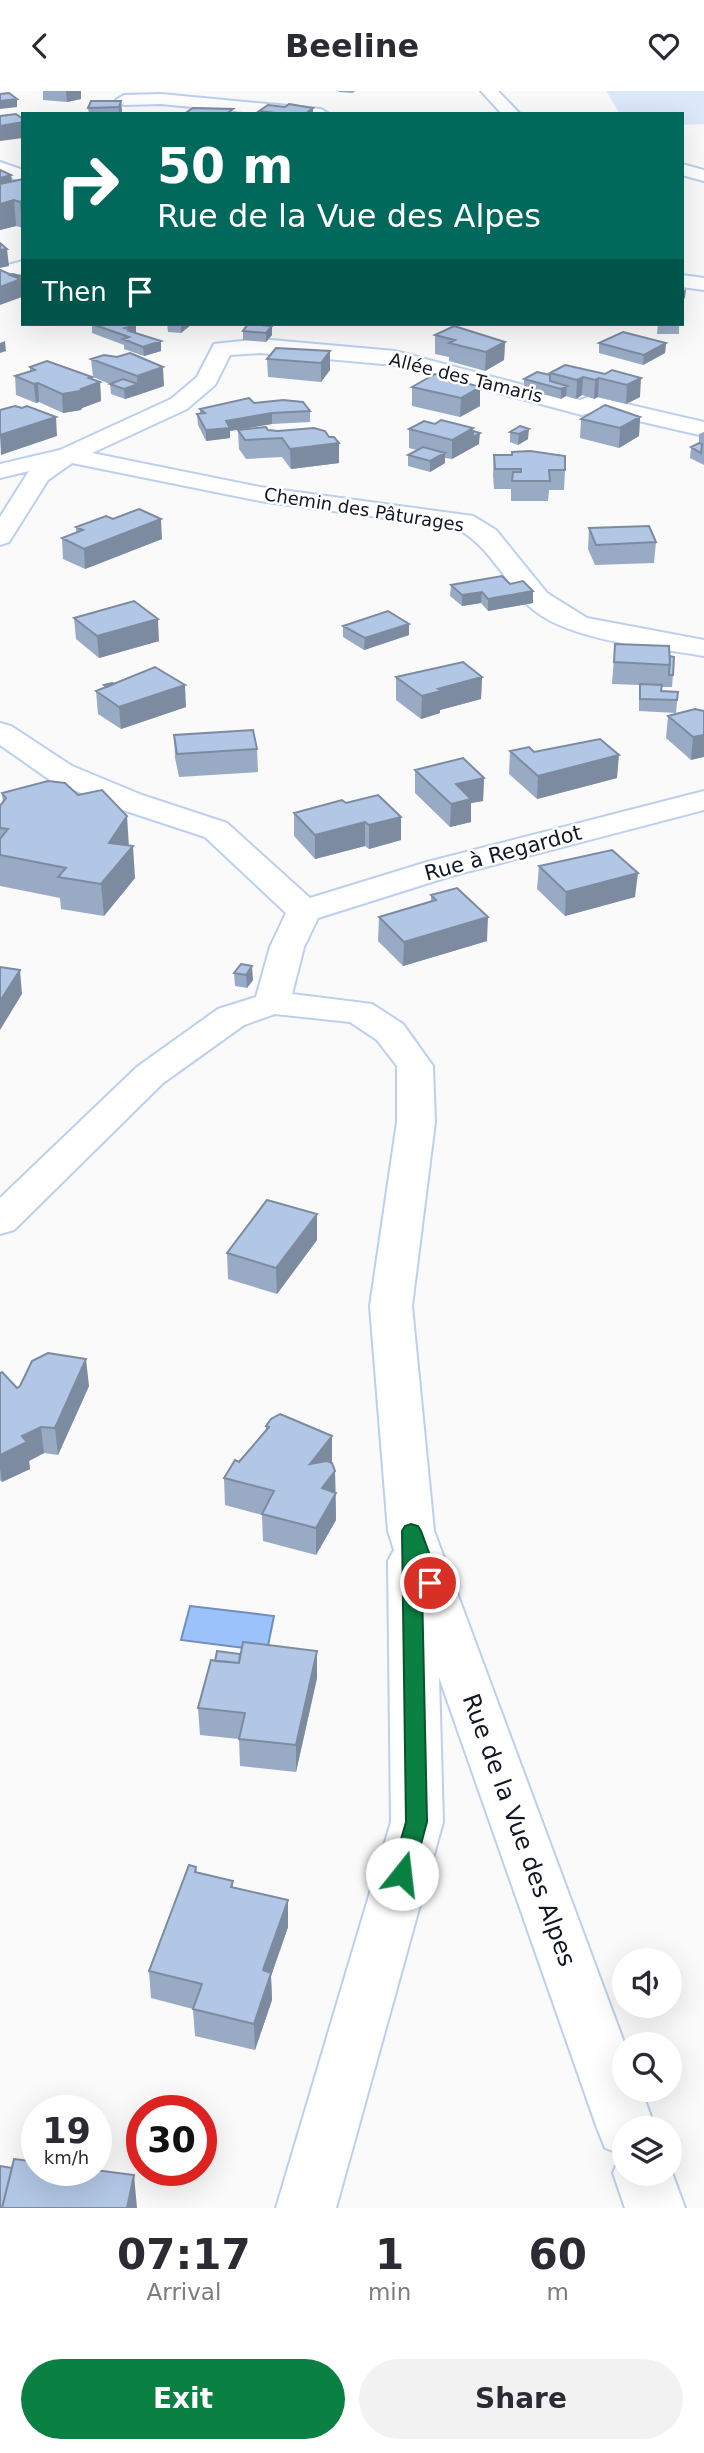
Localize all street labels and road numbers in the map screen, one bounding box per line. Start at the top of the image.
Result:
street label: Allée des Tamaris [387,348,545,407]
street label: Chemin des Pâturages [263,483,466,536]
street label: Rue à Regardot [422,821,584,885]
street label: Rue de la Vue des Alpes [457,1690,581,1970]

